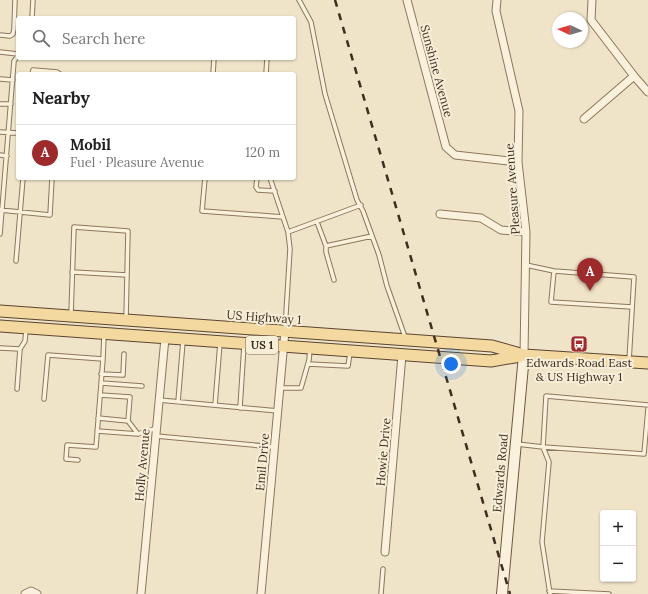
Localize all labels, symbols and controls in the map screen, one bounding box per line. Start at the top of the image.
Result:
north arrow [552,12,588,48]
search box [16,16,296,60]
street label: Sunshine Avenue [417,23,457,119]
icon: search [30,27,52,49]
text: Search here [62,29,145,48]
text: Nearby [32,87,90,109]
text: Mobil [70,135,111,154]
street label: Pleasure Avenue [501,142,523,235]
text: A [41,144,49,161]
text: 120 m [245,144,280,161]
text: Fuel · Pleasure Avenue [70,154,204,171]
pin: A [577,258,603,291]
street label: US Highway 1 [226,307,302,327]
bus stop icon: Edwards Road East & US Highway 1 [569,334,589,354]
road number: US 1 [246,336,278,354]
your location [441,354,461,374]
place label: Edwards Road East & US Highway 1 [526,355,632,384]
street label: Howie Drive [373,417,394,487]
street label: Holly Avenue [131,428,153,502]
street label: Emil Drive [252,432,272,492]
street label: Edwards Road [489,433,511,513]
map controls [600,510,636,582]
button: + [600,510,636,546]
button: − [600,546,636,582]

